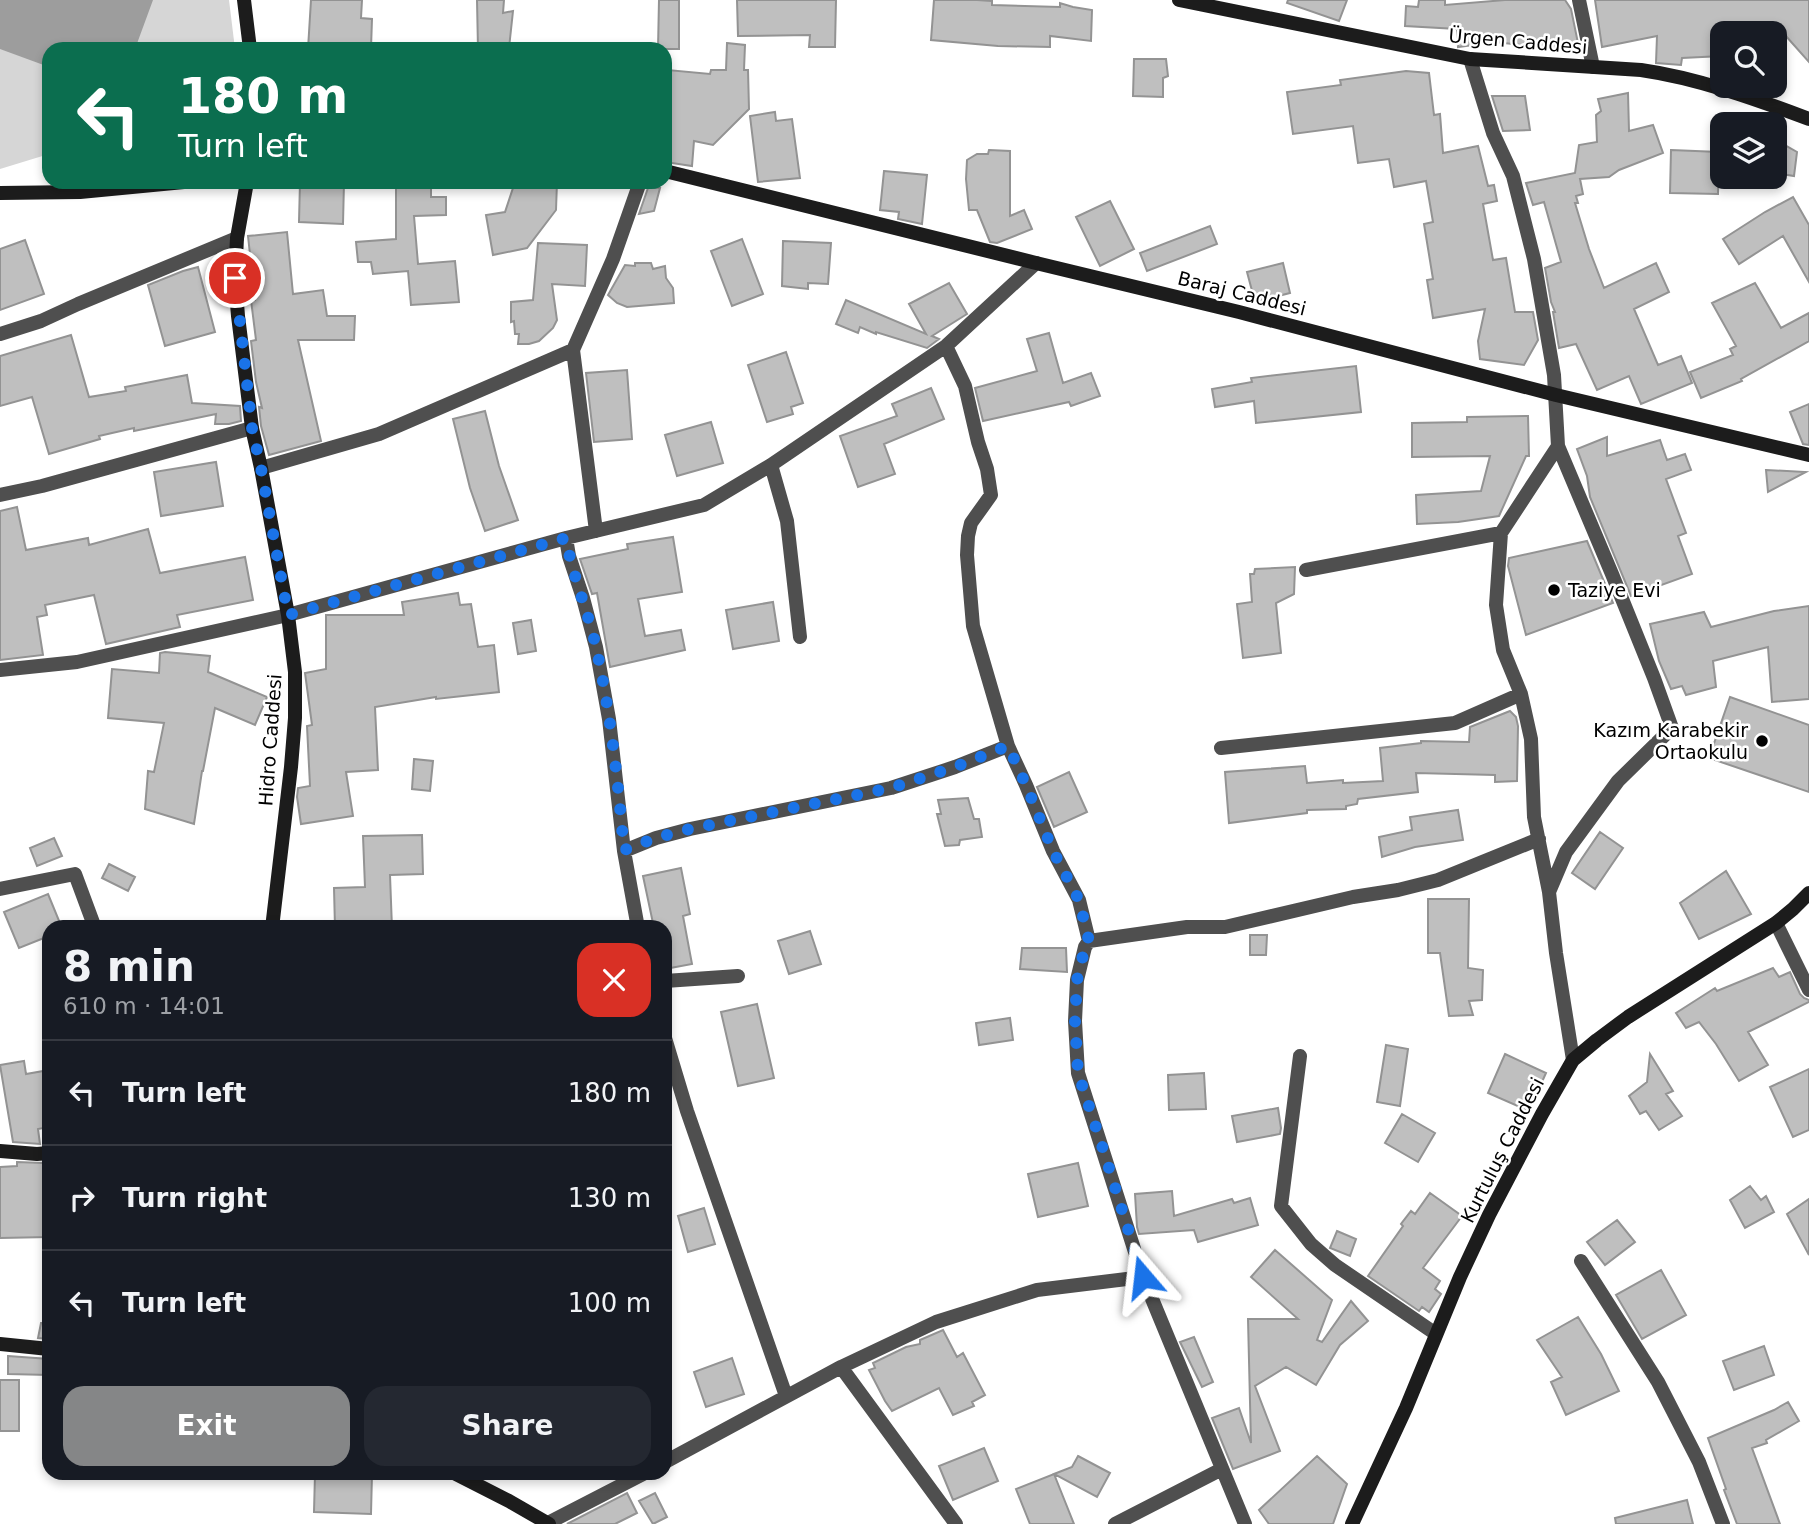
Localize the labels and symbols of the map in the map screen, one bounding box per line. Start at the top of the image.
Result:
street label: Ürgen Caddesi [1448,24,1588,58]
pin [205,248,265,308]
street label: Baraj Caddesi [1176,266,1308,320]
place label: Taziye Evi [1567,579,1661,601]
marker: Taziye Evi [1546,582,1562,598]
street label: Hidro Caddesi [254,673,286,807]
place label: Kazım Karabekir Ortaokulu [1593,719,1748,763]
marker: Kazım Karabekir Ortaokulu [1754,733,1770,749]
street label: Kurtuluş Caddesi [1456,1074,1548,1226]
position arrow [1106,1240,1180,1314]

